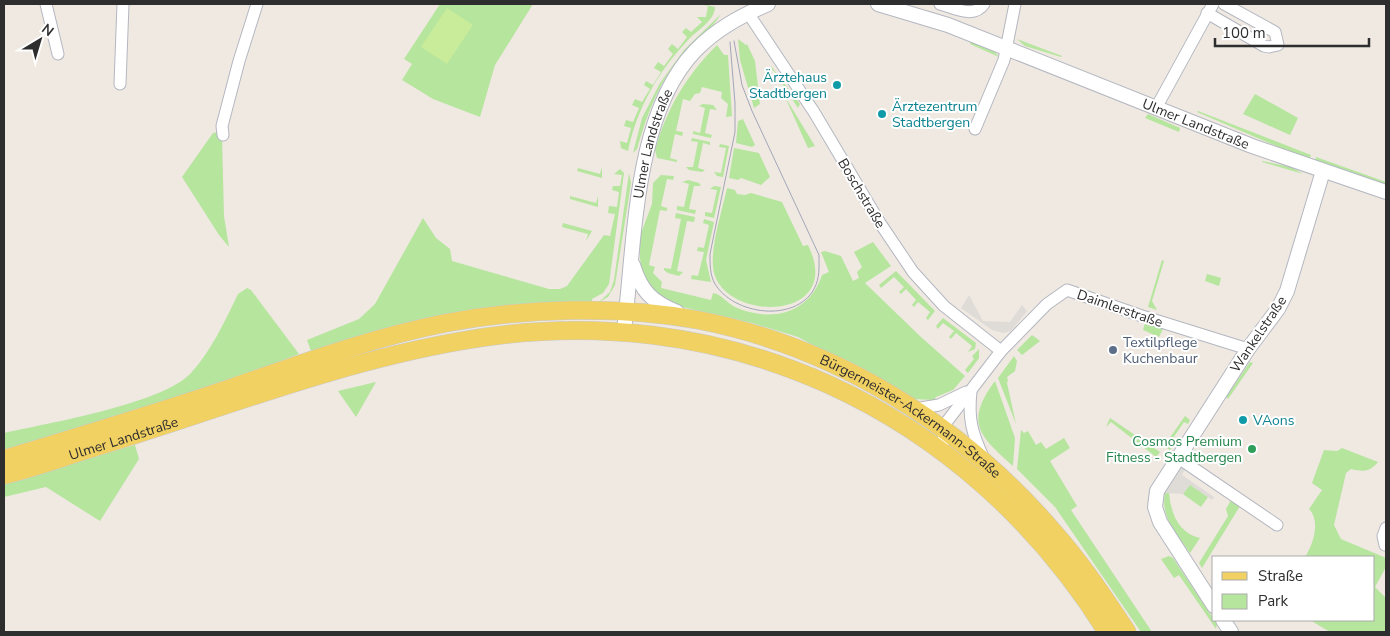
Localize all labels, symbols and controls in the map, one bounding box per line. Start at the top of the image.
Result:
north arrow [15,15,65,65]
scale bar [1215,15,1369,47]
text: N [38,19,58,41]
text: 100 m [1222,23,1266,43]
place label: Ärztehaus Stadtbergen [749,68,827,103]
marker: Ärztehaus Stadtbergen [831,79,843,91]
street label: Ulmer Landstraße [629,86,677,200]
street label: Ulmer Landstraße [1140,94,1252,154]
place label: Ärztezentrum Stadtbergen [892,97,977,132]
marker: Ärztezentrum Stadtbergen [876,108,888,120]
street label: Boschstraße [833,155,890,232]
street label: Daimlerstraße [1074,285,1165,332]
street label: Wankelstraße [1226,292,1291,376]
place label: Textilpflege Kuchenbaur [1123,333,1198,368]
marker: Textilpflege Kuchenbaur [1107,344,1119,356]
street label: Bürgermeister-Ackermann-Straße [817,350,1005,483]
place label: VAons [1252,411,1295,430]
street label: Ulmer Landstraße [66,412,181,465]
marker: VAons [1237,414,1249,426]
place label: Cosmos Premium Fitness - Stadtbergen [1106,432,1242,467]
marker: Cosmos Premium Fitness - Stadtbergen [1246,443,1258,455]
legend [1212,556,1375,621]
text: Straße [1258,566,1303,586]
text: Park [1258,591,1288,611]

